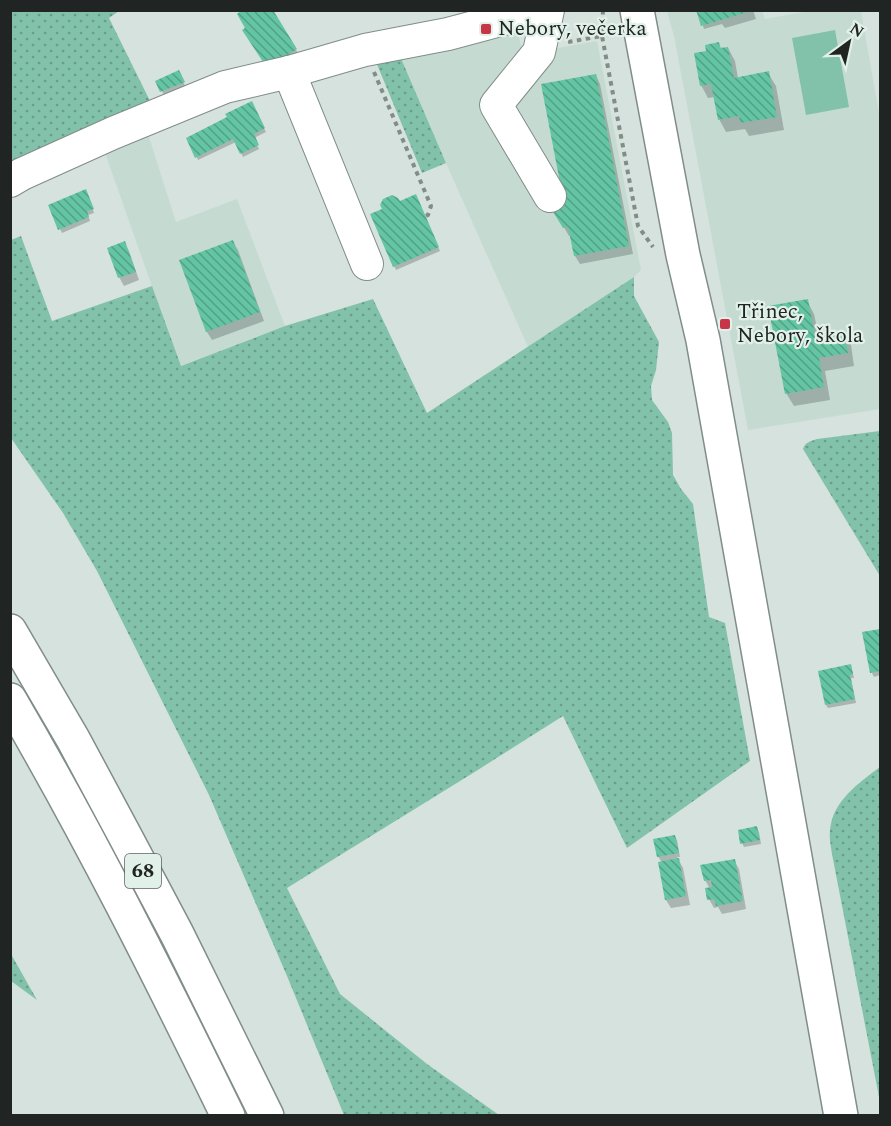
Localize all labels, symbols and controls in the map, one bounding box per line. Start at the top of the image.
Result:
north arrow [819,12,879,72]
place label: Nebory, večerka [498,13,647,45]
text: N [845,17,869,44]
marker: Nebory, večerka [479,22,493,36]
place label: Třinec, Nebory, škola [737,296,864,352]
marker: Třinec, Nebory, škola [718,317,732,331]
road number: 68 [125,854,161,888]

